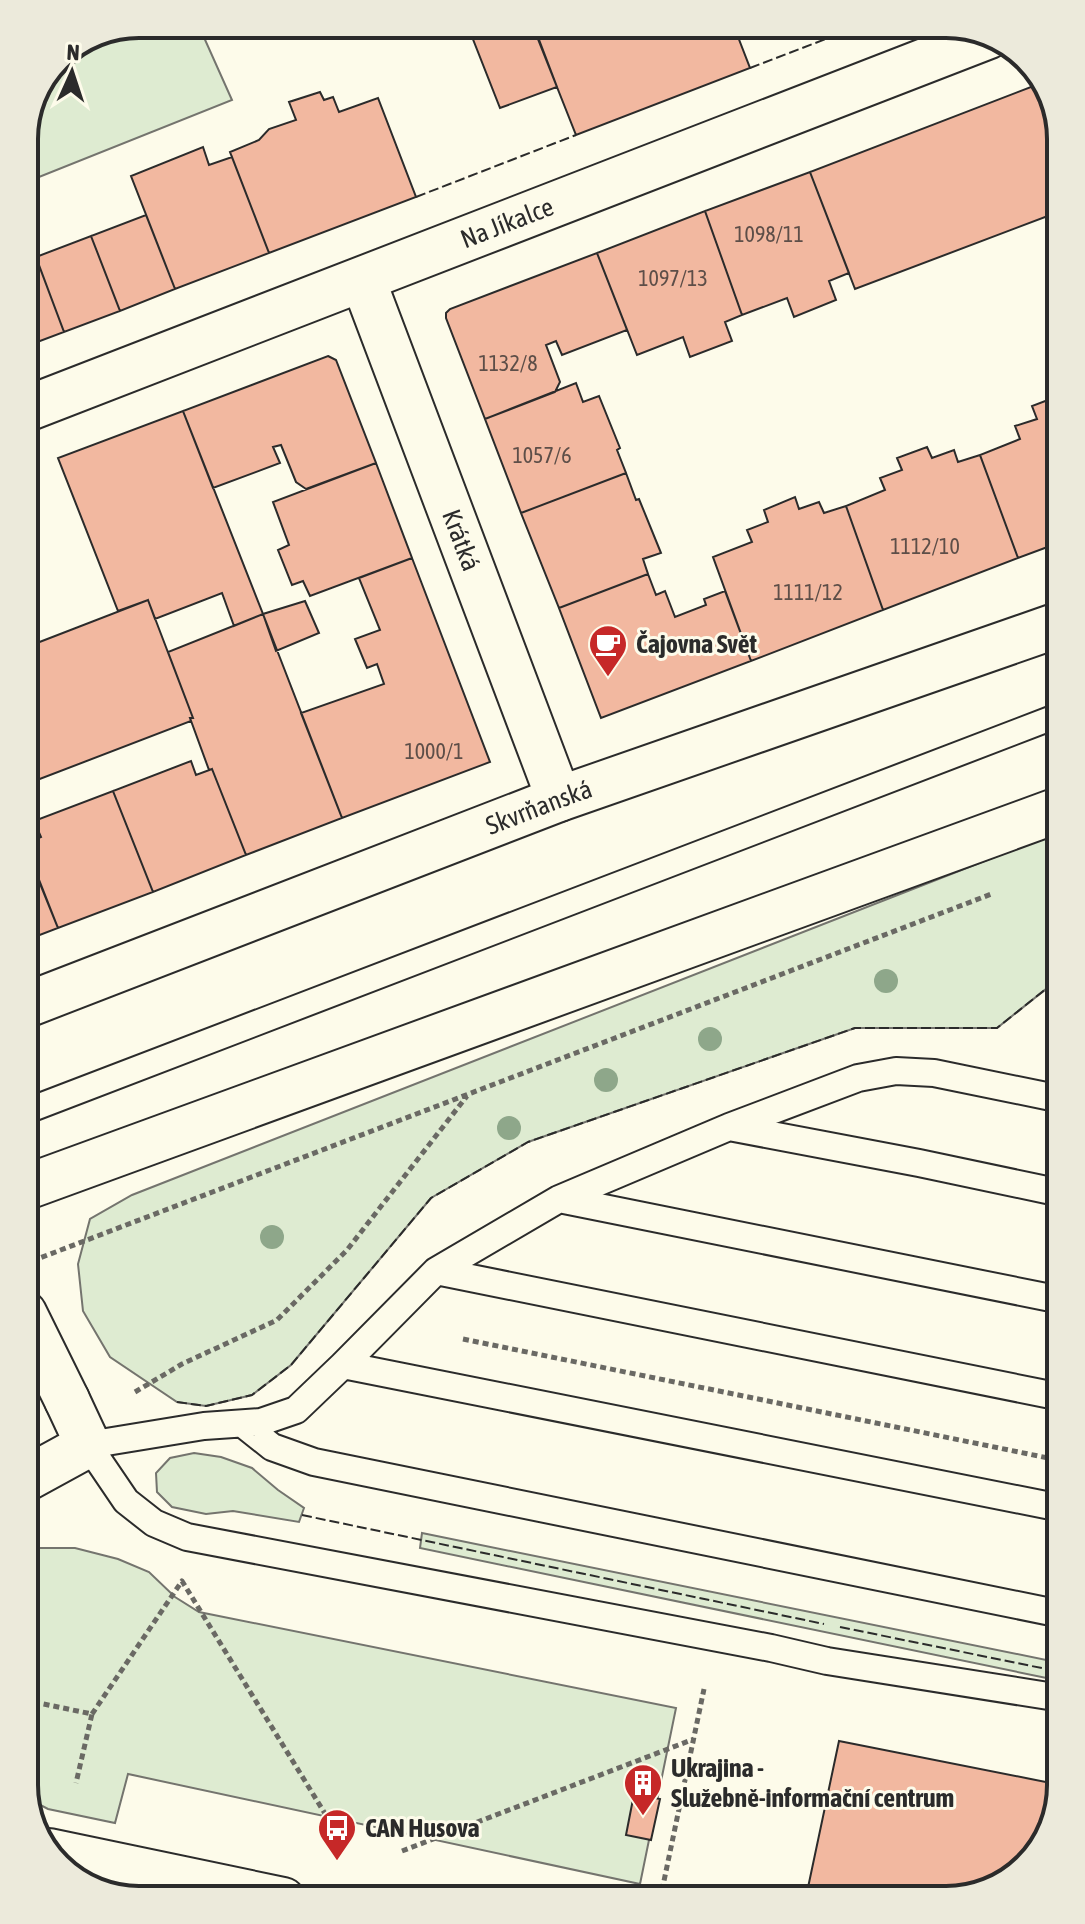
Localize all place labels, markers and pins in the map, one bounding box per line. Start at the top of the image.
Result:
cafe icon: Čajovna Svět [587,623,629,678]
place label: Čajovna Svět [636,629,758,659]
place label: Ukrajina - Služebně-informační centrum [671,1753,954,1813]
building icon: Ukrajina - Služebně-informační centrum [622,1762,664,1817]
bus stop icon: CAN Husova [316,1807,358,1862]
place label: CAN Husova [365,1813,480,1843]

